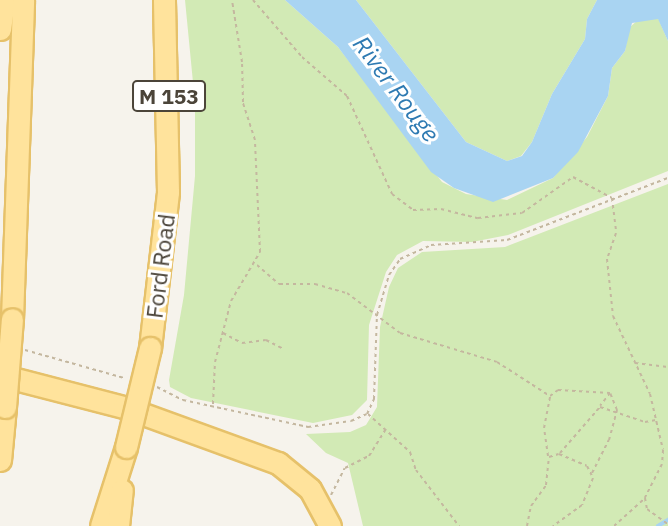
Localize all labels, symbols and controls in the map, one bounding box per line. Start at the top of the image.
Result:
water label: River Rouge [347,30,445,148]
road number: M 153 [130,78,208,114]
street label: Ford Road [140,212,180,320]

